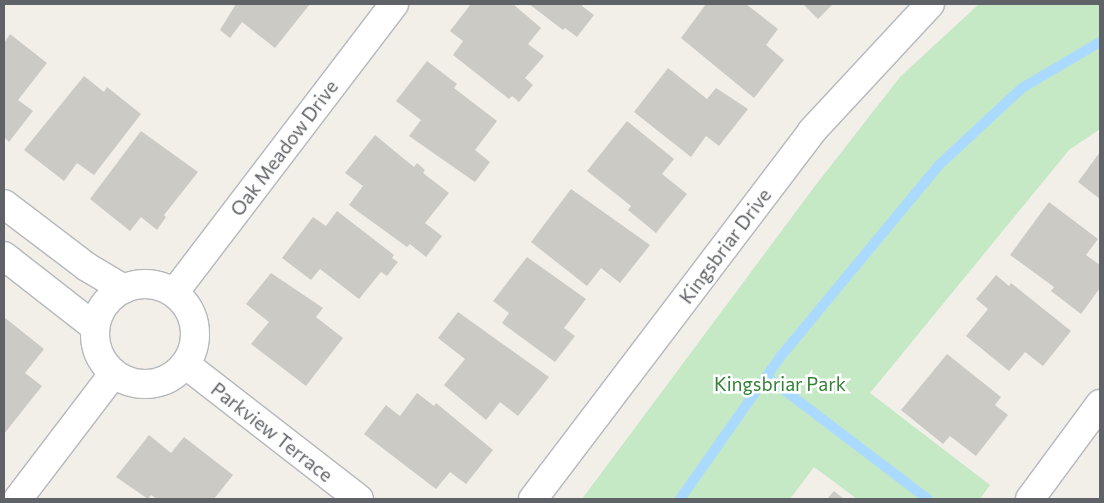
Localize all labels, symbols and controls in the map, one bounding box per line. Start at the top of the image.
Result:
street label: Oak Meadow Drive [225,76,343,220]
street label: Kingsbriar Drive [674,184,776,308]
park label: Kingsbriar Park [714,373,846,395]
street label: Parkview Terrace [207,377,337,487]

